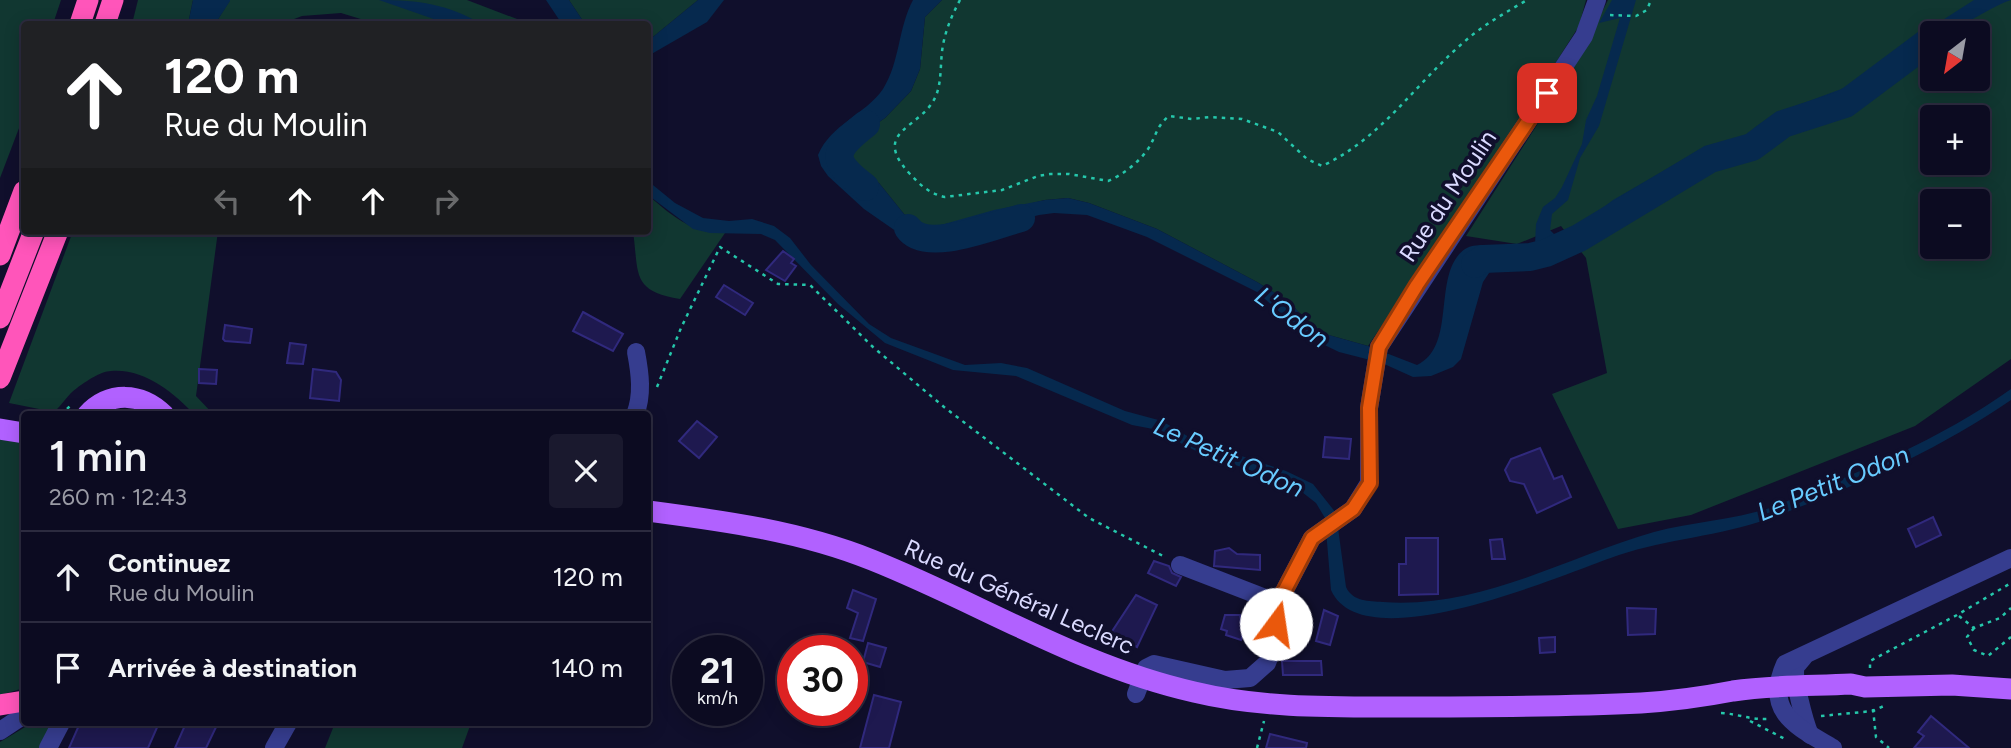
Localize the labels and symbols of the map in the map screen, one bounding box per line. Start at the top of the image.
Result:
north arrow [1920,21,1990,91]
pin [1517,63,1577,123]
street label: Rue du Moulin [1393,124,1502,267]
water label: L'Odon [1249,279,1335,355]
water label: Le Petit Odon [1149,410,1309,504]
water label: Le Petit Odon [1752,438,1914,528]
street label: Rue du Général Leclerc [900,533,1139,660]
position arrow [1239,587,1313,661]
speed limit sign: 30 [777,635,868,726]

